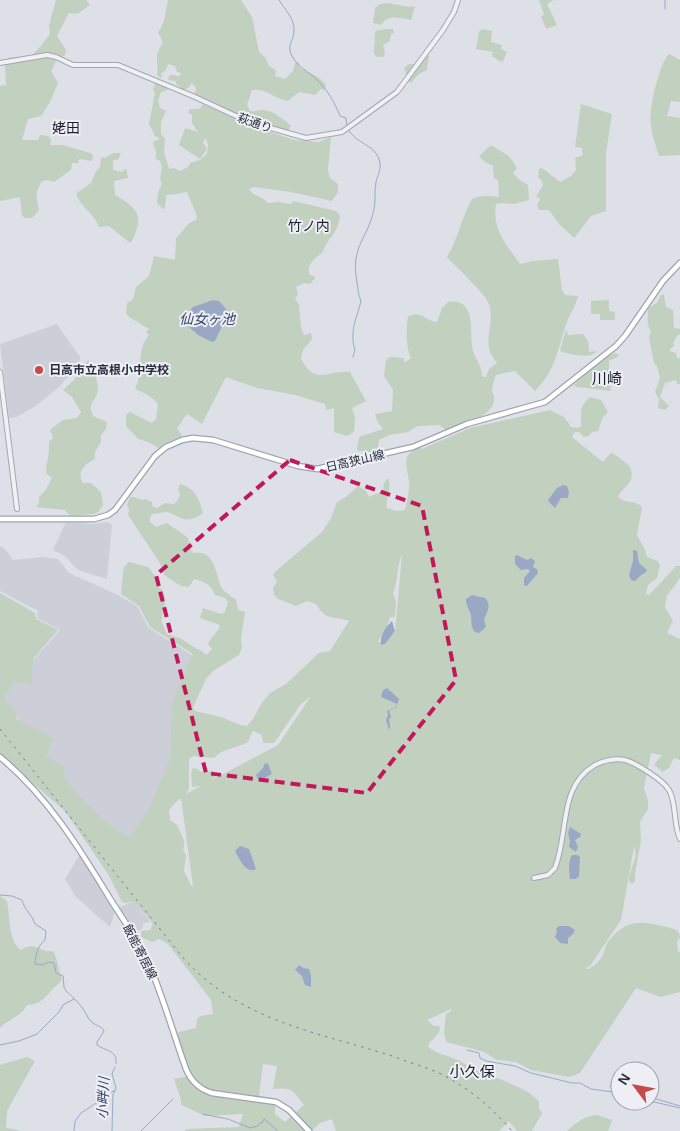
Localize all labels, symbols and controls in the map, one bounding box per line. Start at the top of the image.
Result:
street label: 萩通り [236,111,274,135]
district label: 姥田 [52,120,80,136]
district label: 竹ノ内 [288,218,330,234]
water label: 仙女ヶ池 [179,311,237,327]
place label: 日高市立高根小中学校 [49,363,169,377]
marker: 日高市立高根小中学校 [33,364,45,376]
district label: 川崎 [592,370,622,387]
street label: 日高狭山線 [324,447,386,475]
street label: 飯能寄居線 [120,922,160,982]
north arrow [610,1061,660,1111]
district label: 小久保 [449,1063,495,1080]
text: N [615,1071,633,1088]
water label: 小畔川 [94,1075,112,1119]

